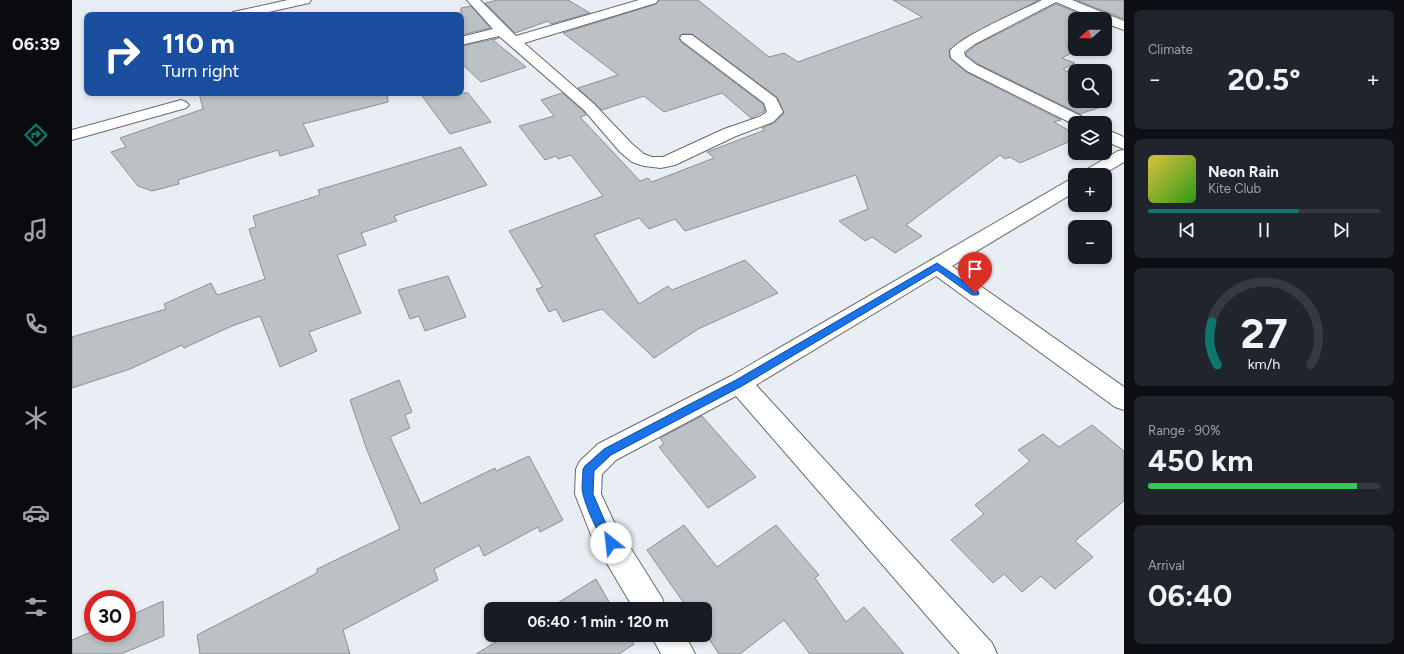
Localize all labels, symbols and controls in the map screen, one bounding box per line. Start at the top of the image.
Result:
north arrow [1068,12,1112,56]
map controls [1068,12,1112,264]
text: 110 m [162,26,235,60]
icon: right [96,28,148,80]
text: 06:39 [12,33,60,55]
text: Climate [1148,42,1193,57]
text: Turn right [162,60,239,82]
text: 20.5° [1227,61,1301,98]
button: search [1068,64,1112,108]
text: − [1148,66,1162,93]
text: + [1366,66,1380,93]
button: layers [1068,116,1112,160]
icon: directions [22,121,50,149]
text: Neon Rain [1208,163,1279,181]
button: + [1068,168,1112,212]
text: Kite Club [1208,181,1261,196]
icon: music [22,216,50,244]
icon: previous [1176,219,1198,241]
icon: pause [1253,219,1275,241]
icon: next [1330,219,1352,241]
button: − [1068,220,1112,264]
pin [958,252,992,293]
icon: arrive [964,258,986,280]
text: 27 [1240,308,1288,358]
icon: phone [22,310,50,338]
text: km/h [1248,355,1280,373]
icon: climate [22,404,50,432]
text: Range · 90% [1148,423,1220,438]
text: 450 km [1148,442,1253,479]
icon: car [22,499,50,527]
position arrow [590,522,632,564]
text: Arrival [1148,558,1185,573]
text: 06:40 [1148,577,1232,614]
speed limit sign: 30 [84,590,136,642]
icon: filters [22,593,50,621]
text: 06:40 · 1 min · 120 m [527,613,669,631]

